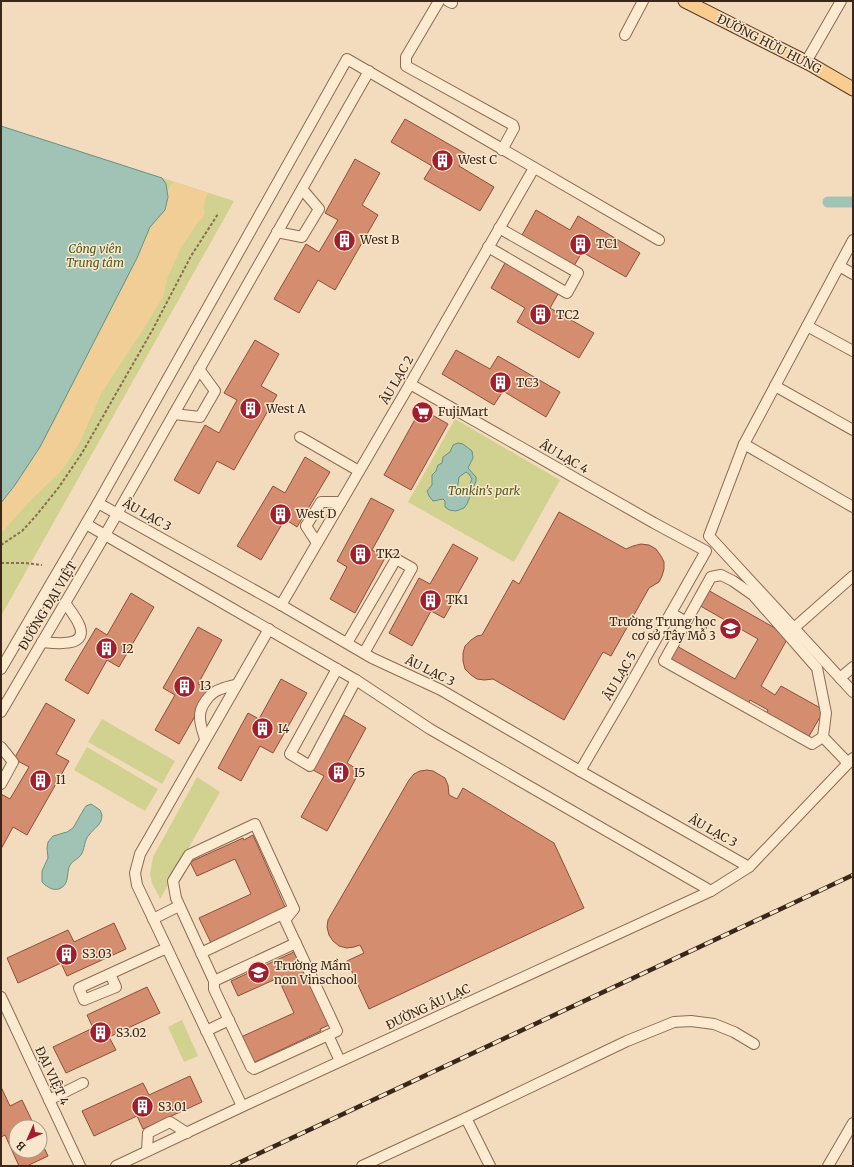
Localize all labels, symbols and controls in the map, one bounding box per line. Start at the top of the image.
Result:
street label: ĐƯỜNG HỮU HƯNG [715,10,825,76]
building icon: West C [429,147,455,173]
place label: West C [457,152,497,167]
building icon: West B [332,227,358,253]
building icon: TC1 [567,231,593,257]
place label: West B [359,232,399,247]
place label: TC1 [596,236,618,251]
park label: Công viên Trung tâm [66,241,124,270]
building icon: TC2 [528,302,554,328]
place label: TC2 [556,307,579,322]
street label: ÂU LẠC 2 [376,353,416,408]
building icon: TC3 [487,370,513,396]
place label: TC3 [516,375,539,390]
building icon: West A [237,396,263,422]
supermarket icon: FujiMart [410,399,436,425]
place label: West A [265,401,306,416]
place label: FujiMart [438,404,489,419]
street label: ÂU LẠC 4 [536,436,592,477]
park label: Tonkin's park [448,483,521,498]
street label: ÂU LẠC 3 [119,495,174,534]
building icon: West D [267,501,293,527]
place label: West D [295,506,336,521]
building icon: TK2 [347,541,373,567]
place label: TK2 [376,546,400,561]
street label: ĐƯỜNG ĐẠI VIỆT [14,558,80,653]
building icon: TK1 [418,587,444,613]
place label: TK1 [446,592,469,607]
place label: Trường Trung học cơ sở Tây Mỗ 3 [609,614,716,643]
school or university icon: Trường Trung học cơ sở Tây Mỗ 3 [718,616,744,642]
building icon: I2 [93,636,119,662]
place label: I2 [122,641,134,656]
street label: ÂU LẠC 5 [599,649,639,703]
street label: ÂU LẠC 3 [402,652,458,689]
building icon: I3 [171,673,197,699]
place label: I3 [200,678,211,693]
building icon: I4 [250,716,276,742]
place label: I4 [278,721,290,736]
building icon: I5 [326,760,352,786]
place label: I5 [354,765,365,780]
building icon: I1 [27,767,53,793]
place label: I1 [56,772,66,787]
street label: ÂU LẠC 3 [685,811,740,850]
building icon: S3.03 [53,941,79,967]
place label: S3.03 [82,946,112,961]
place label: Trường Mầm non Vinschool [274,958,357,987]
school or university icon: Trường Mầm non Vinschool [245,960,271,986]
street label: ĐƯỜNG ÂU LẠC [383,980,472,1033]
building icon: S3.02 [88,1020,114,1046]
place label: S3.02 [116,1025,146,1040]
street label: ĐẠI VIỆT 4 [32,1044,73,1108]
building icon: S3.01 [129,1094,155,1120]
place label: S3.01 [158,1099,187,1114]
north arrow [8,1119,48,1159]
text: B [13,1138,29,1154]

